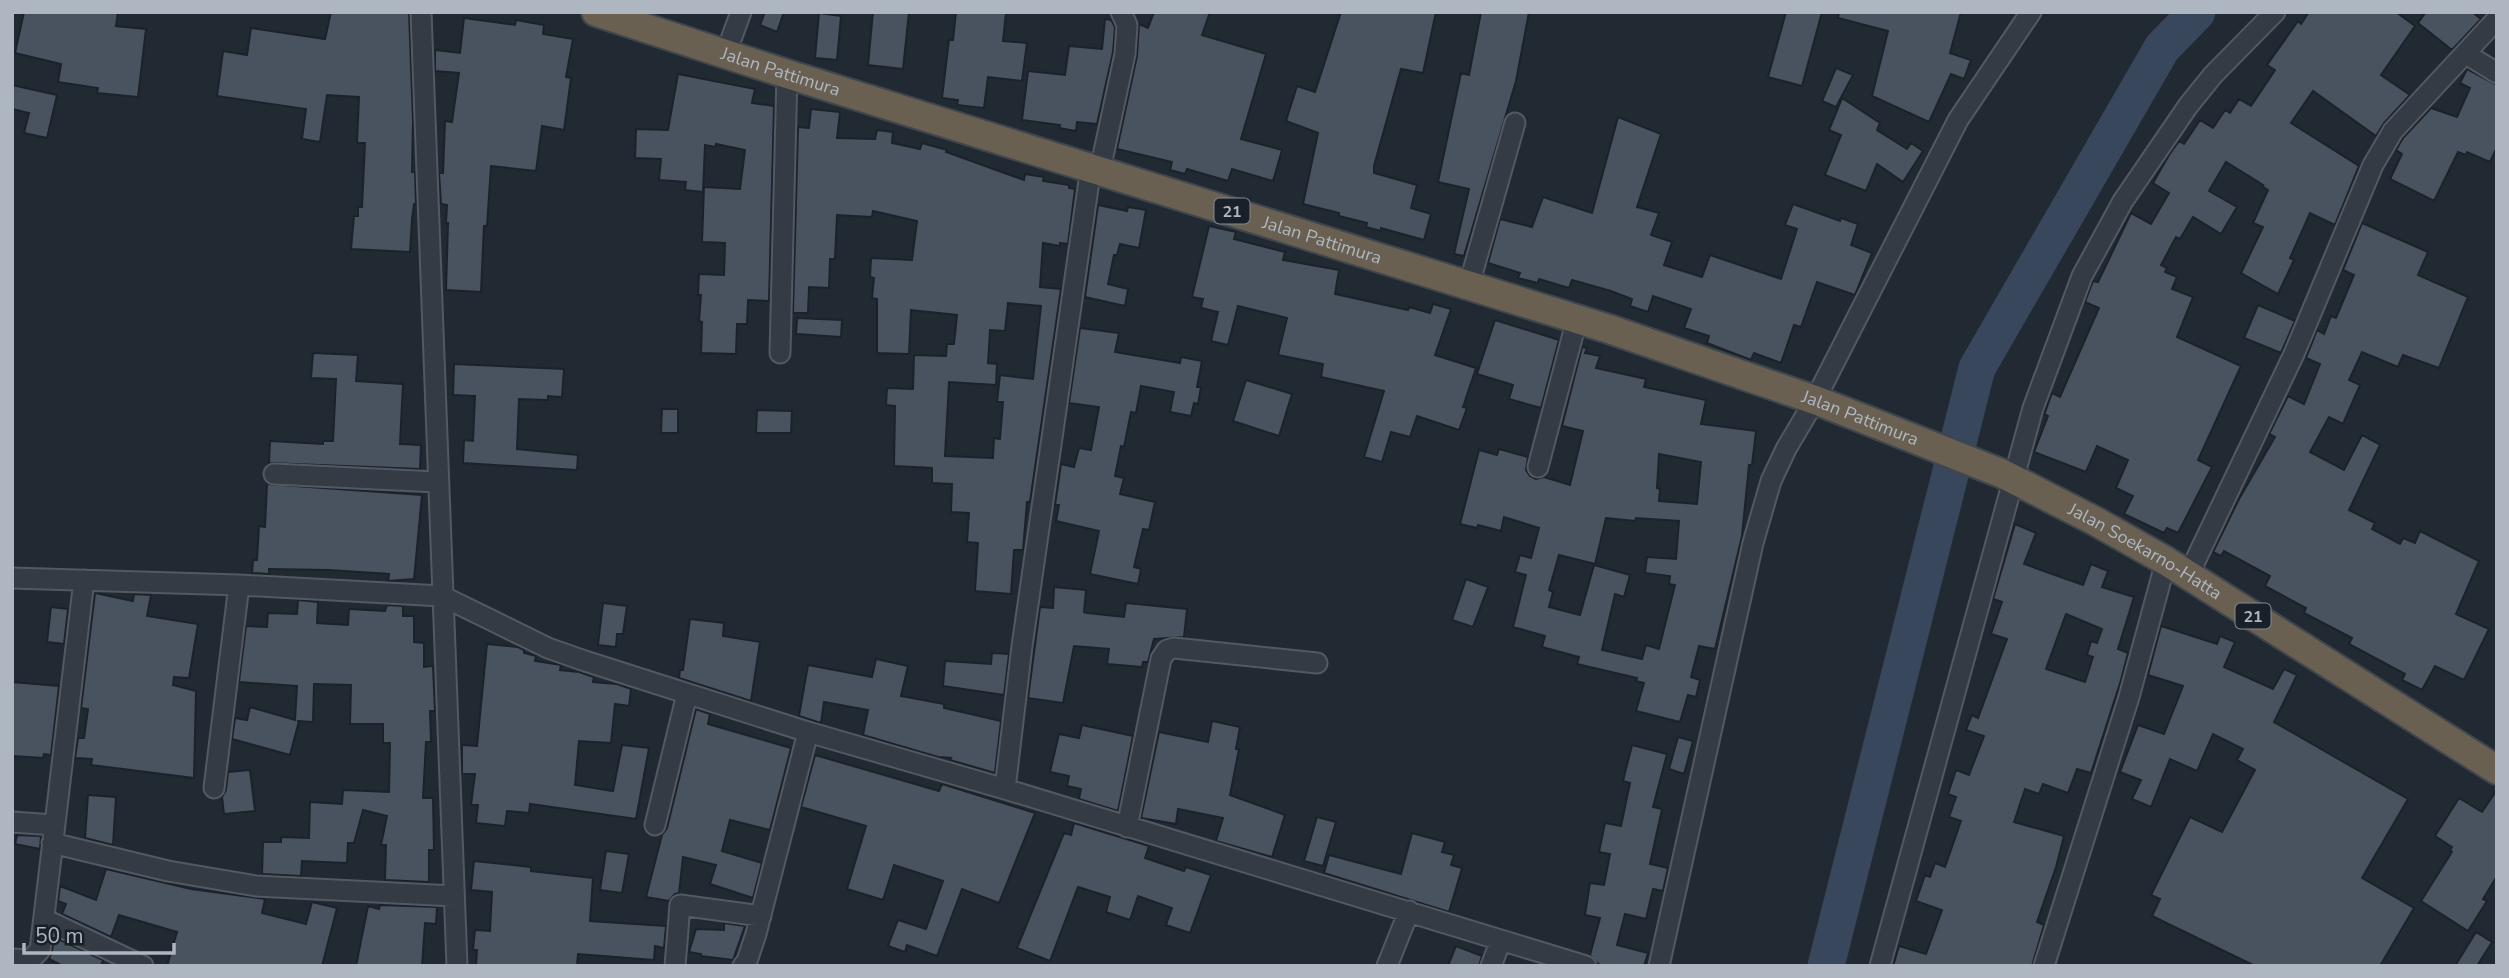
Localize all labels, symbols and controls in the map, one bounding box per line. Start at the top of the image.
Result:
street label: Jalan Pattimura [717,41,843,102]
road number: 21 [1214,198,1250,224]
street label: Jalan Pattimura [1258,210,1385,270]
street label: Jalan Pattimura [1798,384,1922,451]
street label: Jalan Soekarno-Hatta [2063,497,2226,605]
road number: 21 [2236,604,2270,628]
scale bar [24,912,175,956]
text: 50 m [35,922,84,950]

